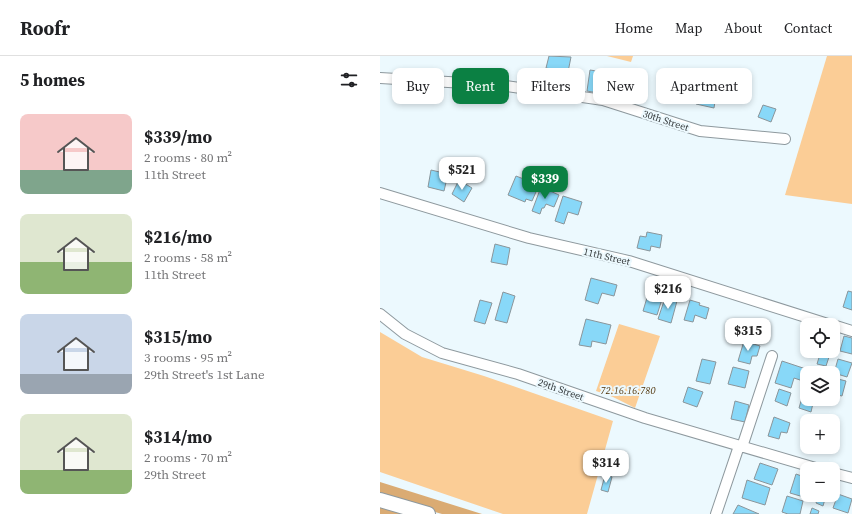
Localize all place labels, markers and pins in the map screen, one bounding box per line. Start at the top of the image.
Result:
pin: $521 [438,157,486,191]
pin: $339 [521,166,569,200]
pin: $216 [644,276,692,310]
pin: $315 [724,318,772,352]
pin: $314 [582,450,630,484]

